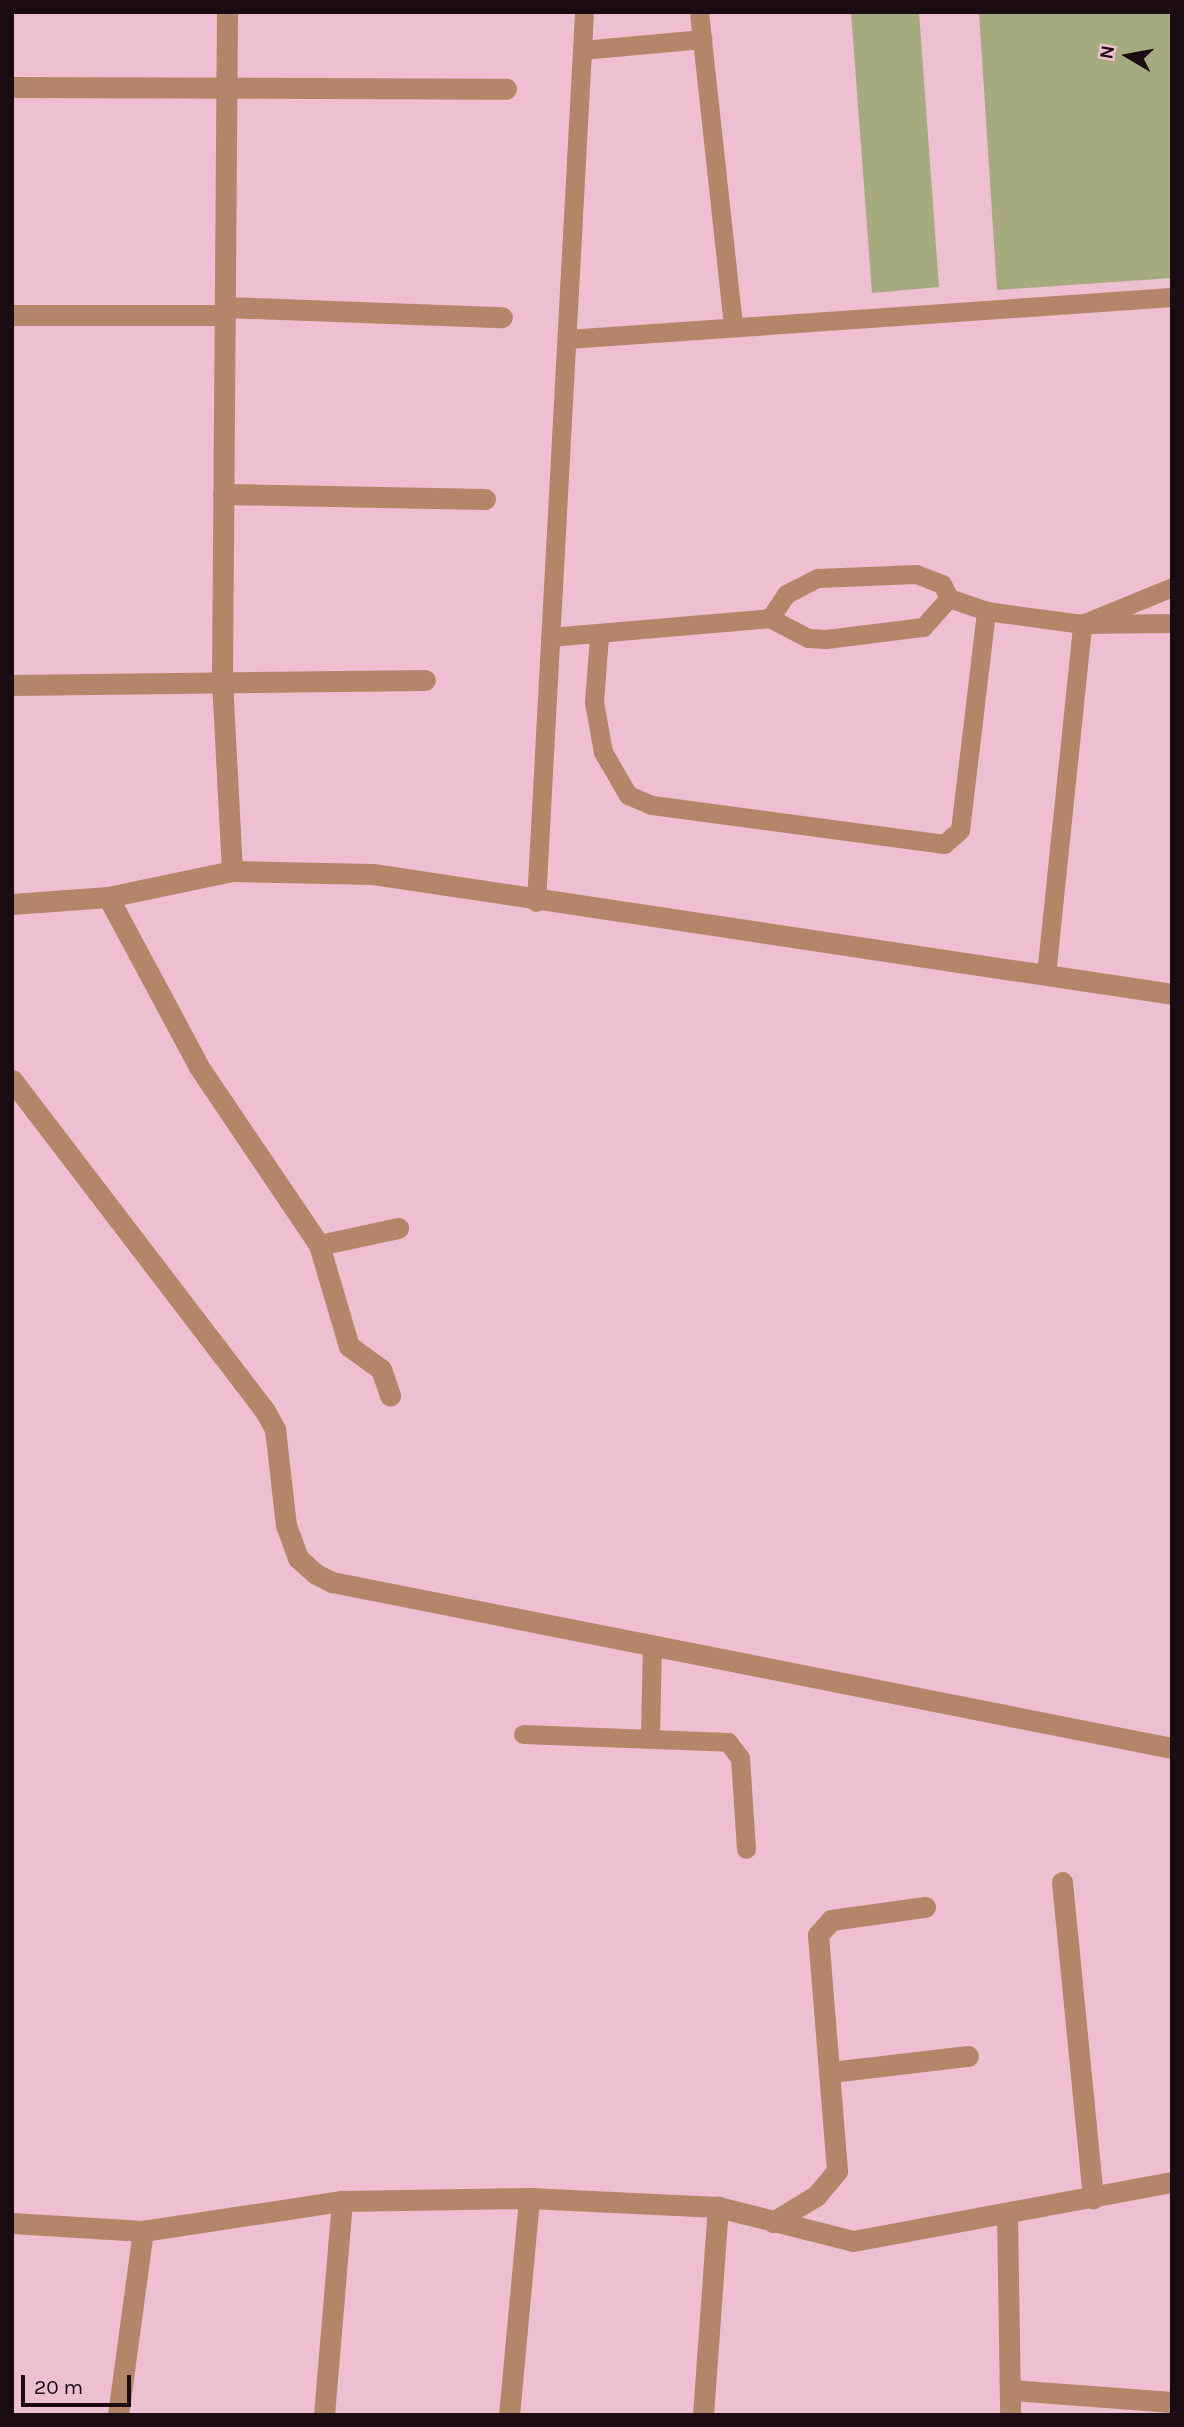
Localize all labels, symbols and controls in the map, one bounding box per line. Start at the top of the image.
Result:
north arrow [1093,21,1163,91]
text: N [1095,44,1119,61]
scale bar [24,2360,135,2404]
text: 20 m [34,2375,83,2399]

